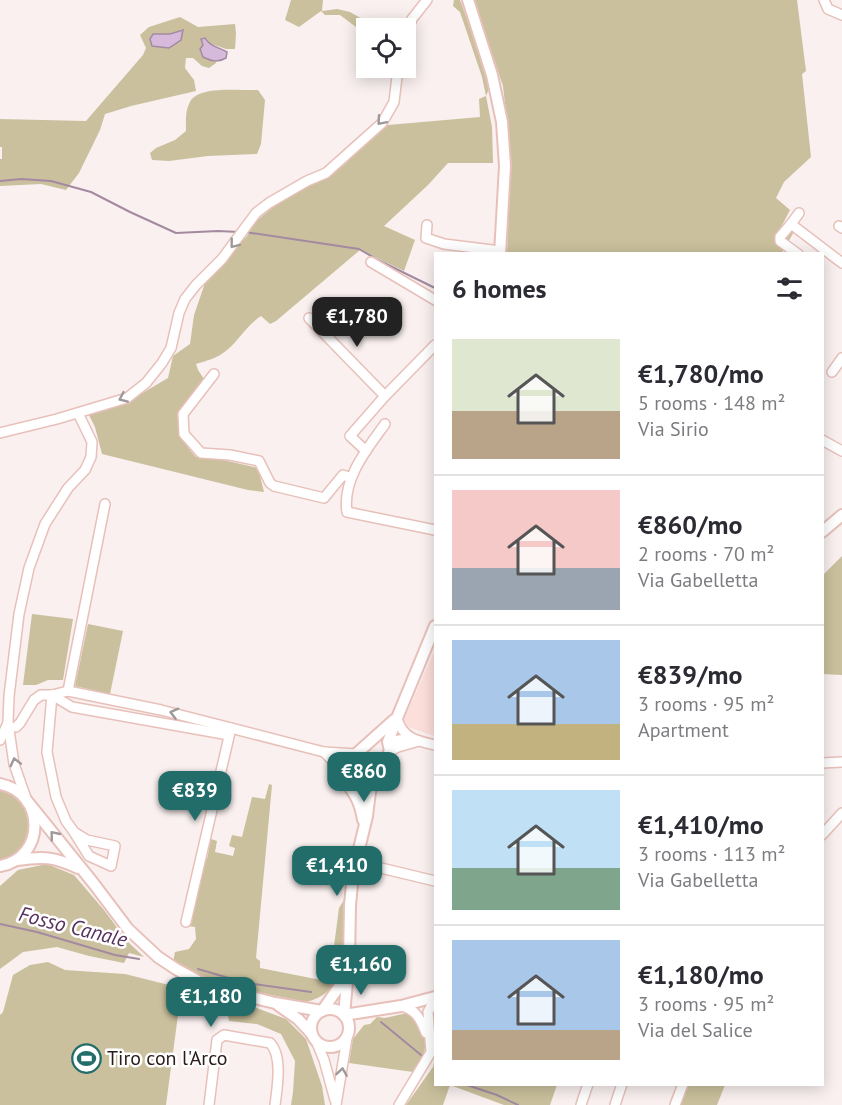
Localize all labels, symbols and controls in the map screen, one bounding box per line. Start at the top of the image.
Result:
map controls [356,18,416,78]
button: locate [356,18,416,78]
one-way arrow [377,114,388,125]
one-way arrow [230,237,241,248]
text: 6 homes [452,272,547,305]
icon: filters [773,272,806,305]
pin: €1,780 [308,297,406,348]
text: €1,780 [326,303,388,329]
text: €1,780/mo [638,357,764,390]
icon: home [500,363,572,435]
text: 5 rooms · 148 m² [638,390,785,416]
one-way arrow [119,391,130,403]
text: Via Sirio [638,416,709,442]
text: €860/mo [638,508,742,541]
icon: home [500,514,572,586]
text: 2 rooms · 70 m² [638,541,774,567]
text: Via Gabelletta [638,567,758,593]
text: €839/mo [638,658,742,691]
icon: home [500,664,572,736]
text: 3 rooms · 95 m² [638,691,774,717]
one-way arrow [169,708,179,721]
text: Apartment [638,717,729,743]
pin: €860 [328,752,400,803]
one-way arrow [9,758,22,768]
text: €860 [341,758,387,784]
pin: €839 [159,771,231,822]
text: €839 [172,777,218,803]
text: €1,410/mo [638,808,764,841]
icon: home [500,814,572,886]
one-way arrow [51,831,62,842]
text: 3 rooms · 113 m² [638,841,785,867]
pin: €1,410 [288,846,386,897]
text: €1,410 [306,852,368,878]
text: Via Gabelletta [638,867,758,893]
water label: Fosso Canale [16,900,130,953]
pin: €1,160 [312,945,410,996]
text: €1,160 [330,951,392,977]
text: €1,180/mo [638,958,764,991]
icon: home [500,964,572,1036]
pin: €1,180 [162,977,260,1028]
text: €1,180 [180,983,242,1009]
text: 3 rooms · 95 m² [638,991,774,1017]
text: Via del Salice [638,1017,753,1043]
sports icon: Tiro con l'Arco [70,1042,102,1074]
place label: Tiro con l'Arco [107,1045,227,1071]
one-way arrow [335,1067,347,1076]

